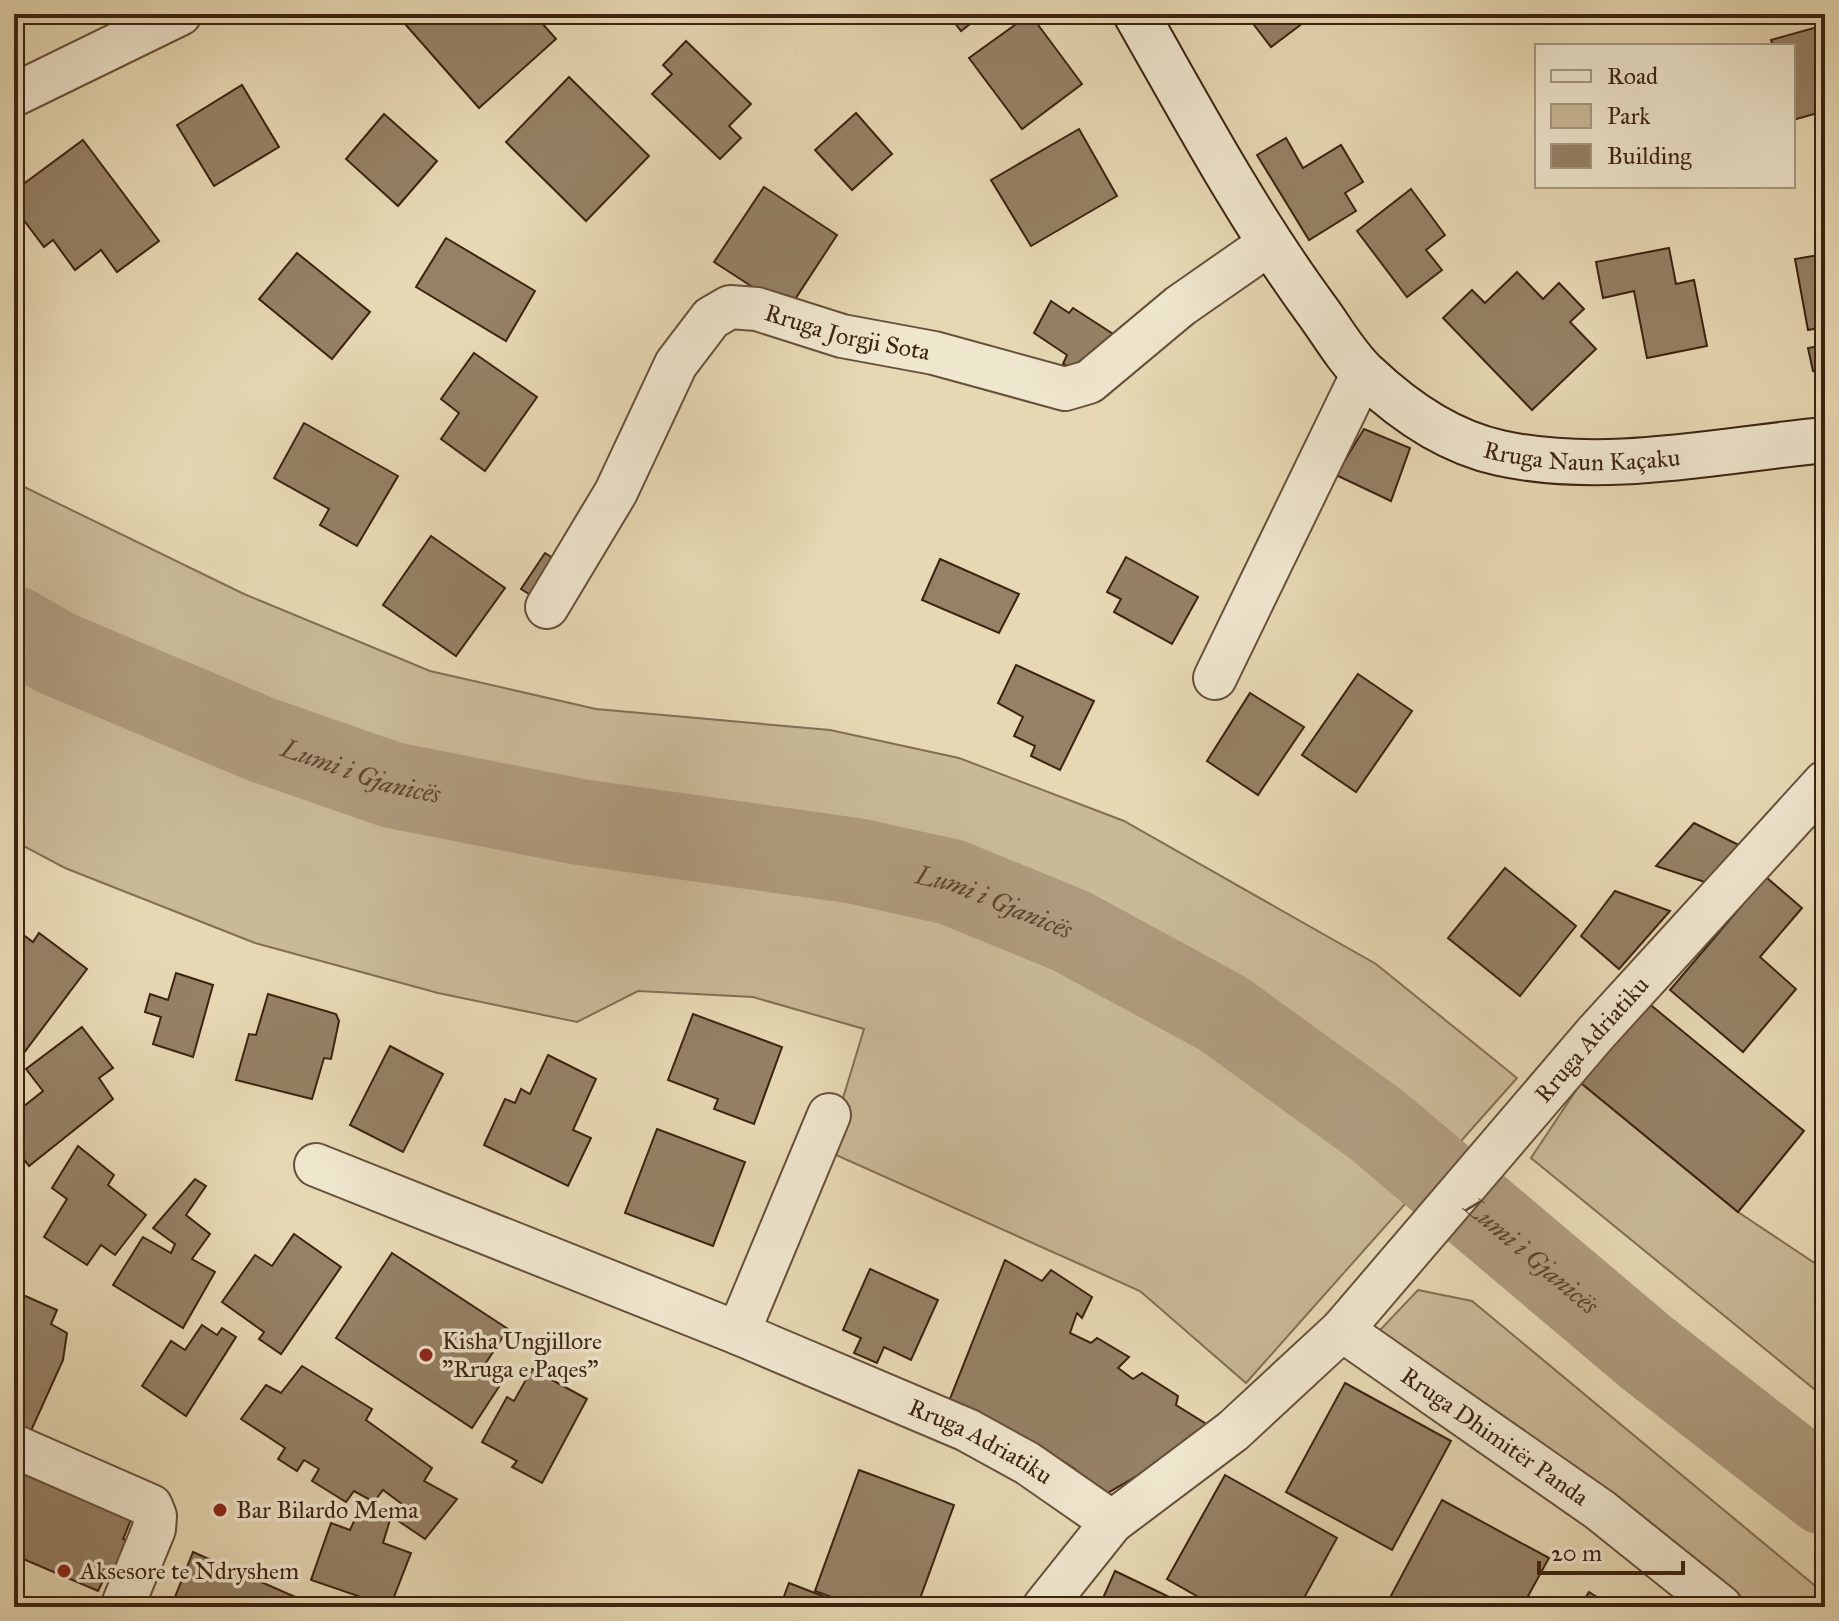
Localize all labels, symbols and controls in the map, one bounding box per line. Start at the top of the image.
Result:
legend [1535,44,1795,188]
text: Road [1607,61,1658,91]
text: Park [1607,101,1651,131]
text: Building [1607,141,1692,171]
street label: Rruga Jorgji Sota [761,297,933,367]
street label: Rruga Naun Kaçaku [1480,434,1682,477]
water label: Lumi i Gjanicës [276,731,444,810]
water label: Lumi i Gjanicës [912,858,1077,946]
street label: Rruga Adriatiku [1528,970,1655,1109]
water label: Lumi i Gjanicës [1457,1189,1605,1321]
place label: Kisha Ungjillore "Rruga e Paqes" [442,1326,602,1384]
marker: Kisha Ungjillore "Rruga e Paqes" [417,1346,435,1364]
street label: Rruga Dhimitër Panda [1395,1361,1595,1513]
street label: Rruga Adriatiku [904,1392,1059,1491]
place label: Bar Bilardo Mema [236,1495,419,1525]
marker: Bar Bilardo Mema [211,1501,229,1519]
scale bar [1539,1525,1683,1575]
text: 20 m [1551,1538,1602,1568]
place label: Aksesore te Ndryshem [79,1556,299,1586]
marker: Aksesore te Ndryshem [55,1562,73,1580]

